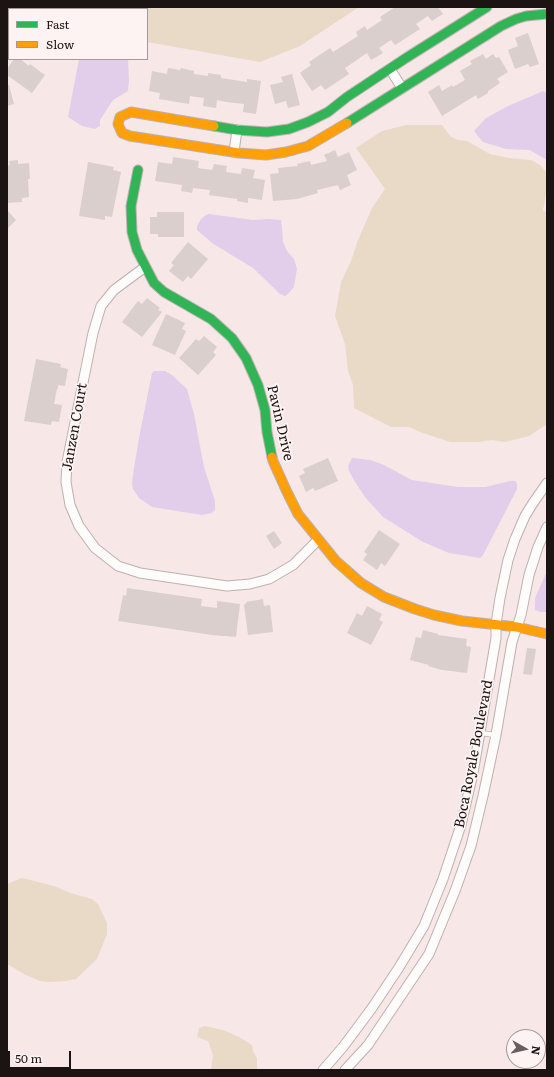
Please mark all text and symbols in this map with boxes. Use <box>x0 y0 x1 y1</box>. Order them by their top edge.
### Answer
legend <box>8 8 148 60</box>
text: Fast <box>46 15 69 33</box>
text: Slow <box>46 35 74 53</box>
street label: Janzen Court <box>59 382 91 472</box>
street label: Pavin Drive <box>263 383 297 463</box>
street label: Boca Royale Boulevard <box>451 678 497 830</box>
north arrow <box>506 1029 546 1069</box>
scale bar <box>10 1043 73 1069</box>
text: N <box>528 1045 545 1056</box>
text: 50 m <box>15 1049 42 1067</box>

